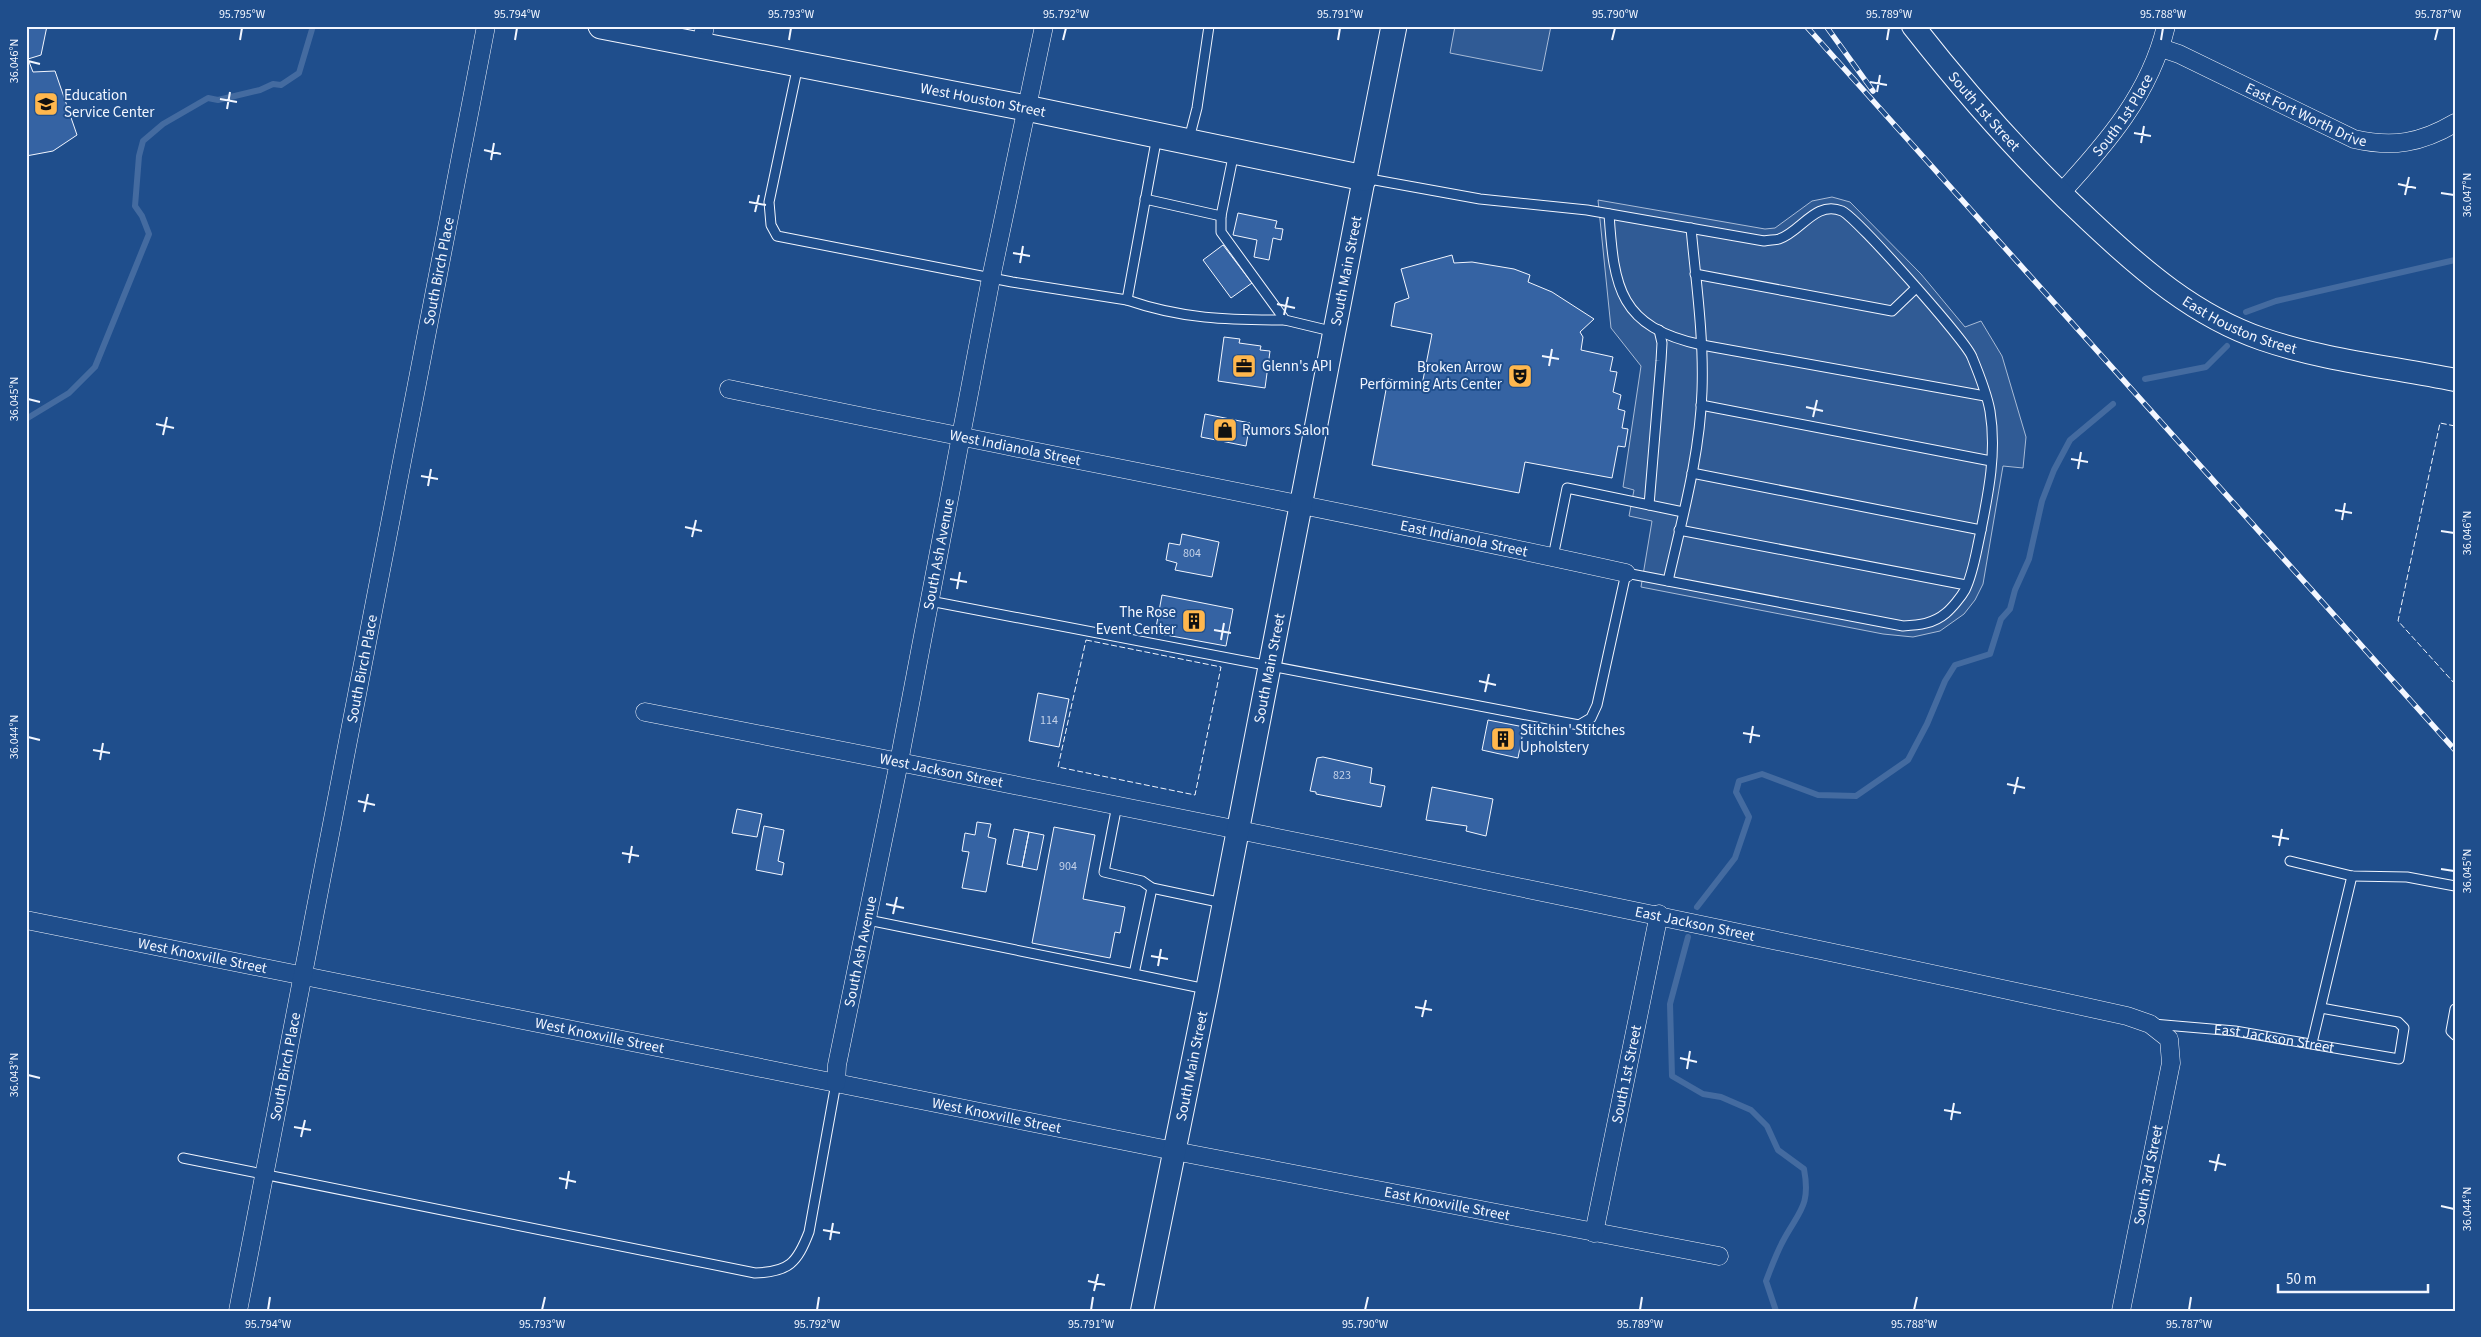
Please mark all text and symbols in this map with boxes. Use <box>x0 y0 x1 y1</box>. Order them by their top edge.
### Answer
text: 95.795°W <box>219 6 266 23</box>
text: 95.794°W <box>494 6 541 23</box>
text: 95.793°W <box>768 6 815 23</box>
text: 95.792°W <box>1043 6 1090 23</box>
text: 95.791°W <box>1317 6 1364 23</box>
text: 95.790°W <box>1592 6 1639 23</box>
text: 95.789°W <box>1866 6 1913 23</box>
text: 95.788°W <box>2140 6 2187 23</box>
text: 95.787°W <box>2415 6 2462 23</box>
text: 36.046°N <box>6 39 23 83</box>
street label: South 1st Street <box>1943 67 2025 156</box>
street label: South 1st Place <box>2088 71 2159 161</box>
street label: West Houston Street <box>918 78 1047 123</box>
street label: East Fort Worth Drive <box>2242 78 2368 152</box>
place label: Education Service Center <box>64 85 155 123</box>
school or university icon: Education Service Center <box>33 91 59 117</box>
text: 36.047°N <box>2459 173 2476 217</box>
street label: South Main Street <box>1326 214 1367 328</box>
street label: South Birch Place <box>418 215 460 327</box>
street label: East Houston Street <box>2178 291 2299 360</box>
office icon: Glenn's API <box>1231 353 1257 379</box>
place label: Glenn's API <box>1262 356 1332 377</box>
place label: Broken Arrow Performing Arts Center <box>1359 357 1503 395</box>
theatre icon: Broken Arrow Performing Arts Center <box>1507 363 1533 389</box>
text: 36.045°N <box>6 377 23 421</box>
shop icon: Rumors Salon <box>1212 417 1238 443</box>
place label: Rumors Salon <box>1242 420 1329 441</box>
street label: West Indianola Street <box>947 424 1083 471</box>
street label: South Ash Avenue <box>918 497 960 612</box>
text: 36.046°N <box>2459 511 2476 555</box>
street label: East Indianola Street <box>1398 515 1530 562</box>
house number: 804 <box>1183 545 1201 562</box>
place label: The Rose Event Center <box>1096 602 1177 640</box>
building icon: The Rose Event Center <box>1181 608 1207 634</box>
street label: South Main Street <box>1249 612 1291 725</box>
street label: South Birch Place <box>342 613 383 725</box>
house number: 114 <box>1040 712 1058 729</box>
text: 36.044°N <box>6 715 23 759</box>
place label: Stitchin' Stitches Upholstery <box>1520 720 1625 758</box>
building icon: Stitchin' Stitches Upholstery <box>1490 726 1516 752</box>
street label: West Jackson Street <box>878 748 1005 793</box>
house number: 823 <box>1333 767 1351 784</box>
text: 36.045°N <box>2459 849 2476 893</box>
house number: 904 <box>1059 858 1077 875</box>
street label: South Ash Avenue <box>839 894 882 1009</box>
street label: East Jackson Street <box>1633 901 1757 947</box>
street label: West Knoxville Street <box>136 933 269 979</box>
street label: South Main Street <box>1171 1009 1213 1123</box>
street label: South Birch Place <box>265 1011 306 1123</box>
street label: West Knoxville Street <box>533 1013 666 1059</box>
street label: East Jackson Street <box>2213 1019 2336 1059</box>
street label: South 1st Street <box>1607 1023 1647 1125</box>
text: 36.043°N <box>6 1053 23 1097</box>
street label: West Knoxville Street <box>930 1093 1063 1139</box>
street label: South 3rd Street <box>2128 1123 2169 1227</box>
street label: East Knoxville Street <box>1382 1182 1511 1226</box>
text: 36.044°N <box>2459 1187 2476 1231</box>
scale bar <box>2278 1262 2428 1294</box>
text: 50 m <box>2286 1269 2316 1290</box>
text: 95.794°W <box>245 1316 292 1333</box>
text: 95.793°W <box>519 1316 566 1333</box>
text: 95.792°W <box>794 1316 841 1333</box>
text: 95.791°W <box>1068 1316 1115 1333</box>
text: 95.790°W <box>1342 1316 1389 1333</box>
text: 95.789°W <box>1617 1316 1664 1333</box>
text: 95.788°W <box>1891 1316 1938 1333</box>
text: 95.787°W <box>2166 1316 2213 1333</box>

